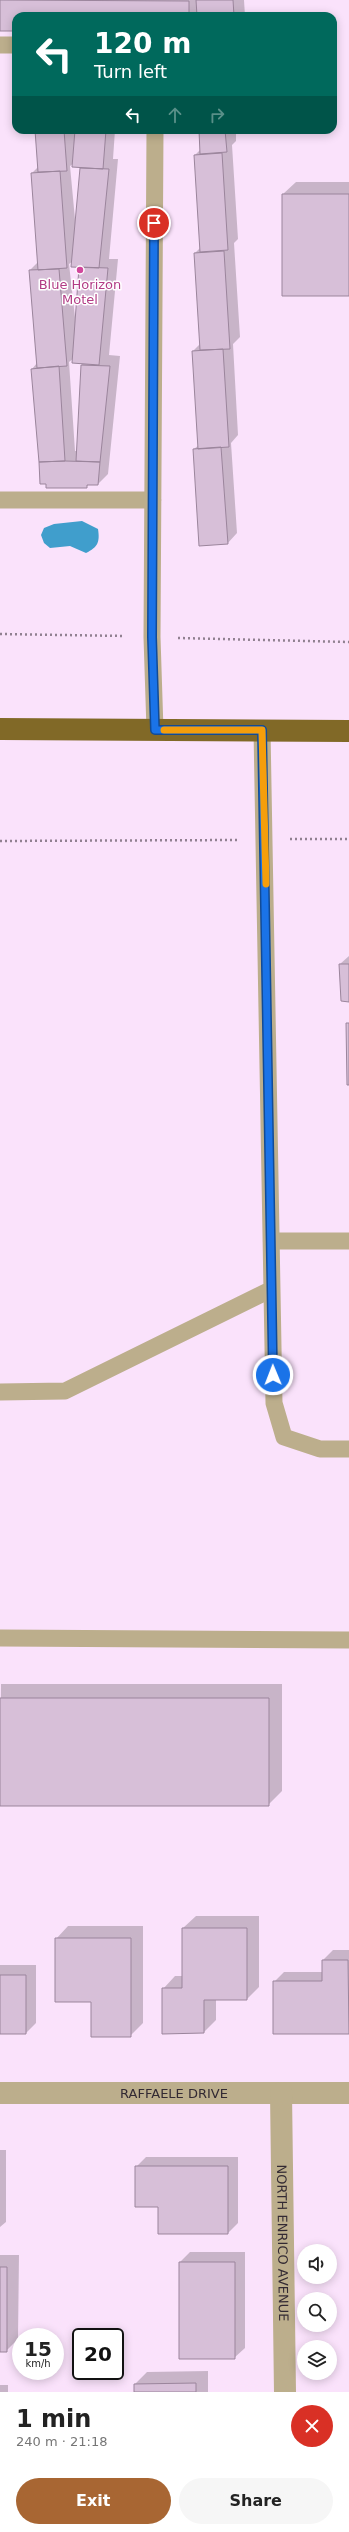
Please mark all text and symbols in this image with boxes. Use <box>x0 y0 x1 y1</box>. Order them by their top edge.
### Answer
text: 120 m <box>94 27 191 60</box>
icon: left <box>28 28 80 80</box>
text: Turn left <box>94 61 167 82</box>
icon: left <box>122 104 144 126</box>
icon: ahead <box>164 104 186 126</box>
icon: right <box>206 104 228 126</box>
pin <box>137 206 171 240</box>
icon: arrive <box>143 212 165 234</box>
marker: Blue Horizon Motel <box>75 265 85 275</box>
place label: Blue Horizon Motel <box>39 277 121 307</box>
position arrow <box>252 1354 294 1396</box>
street label: RAFFAELE DRIVE <box>120 2086 228 2101</box>
street label: NORTH ENRICO AVENUE <box>274 2164 292 2322</box>
map controls <box>297 2244 337 2380</box>
button: sound <box>297 2244 337 2284</box>
button: search <box>297 2292 337 2332</box>
speed limit sign: 20 <box>72 2328 124 2380</box>
text: 15 <box>24 2337 52 2361</box>
button: layers <box>297 2340 337 2380</box>
text: km/h <box>25 2358 51 2369</box>
text: 1 min <box>16 2405 91 2433</box>
button: close <box>291 2405 333 2447</box>
text: 240 m · 21:18 <box>16 2434 107 2449</box>
button: Exit <box>16 2478 171 2524</box>
button: Share <box>179 2478 333 2524</box>

